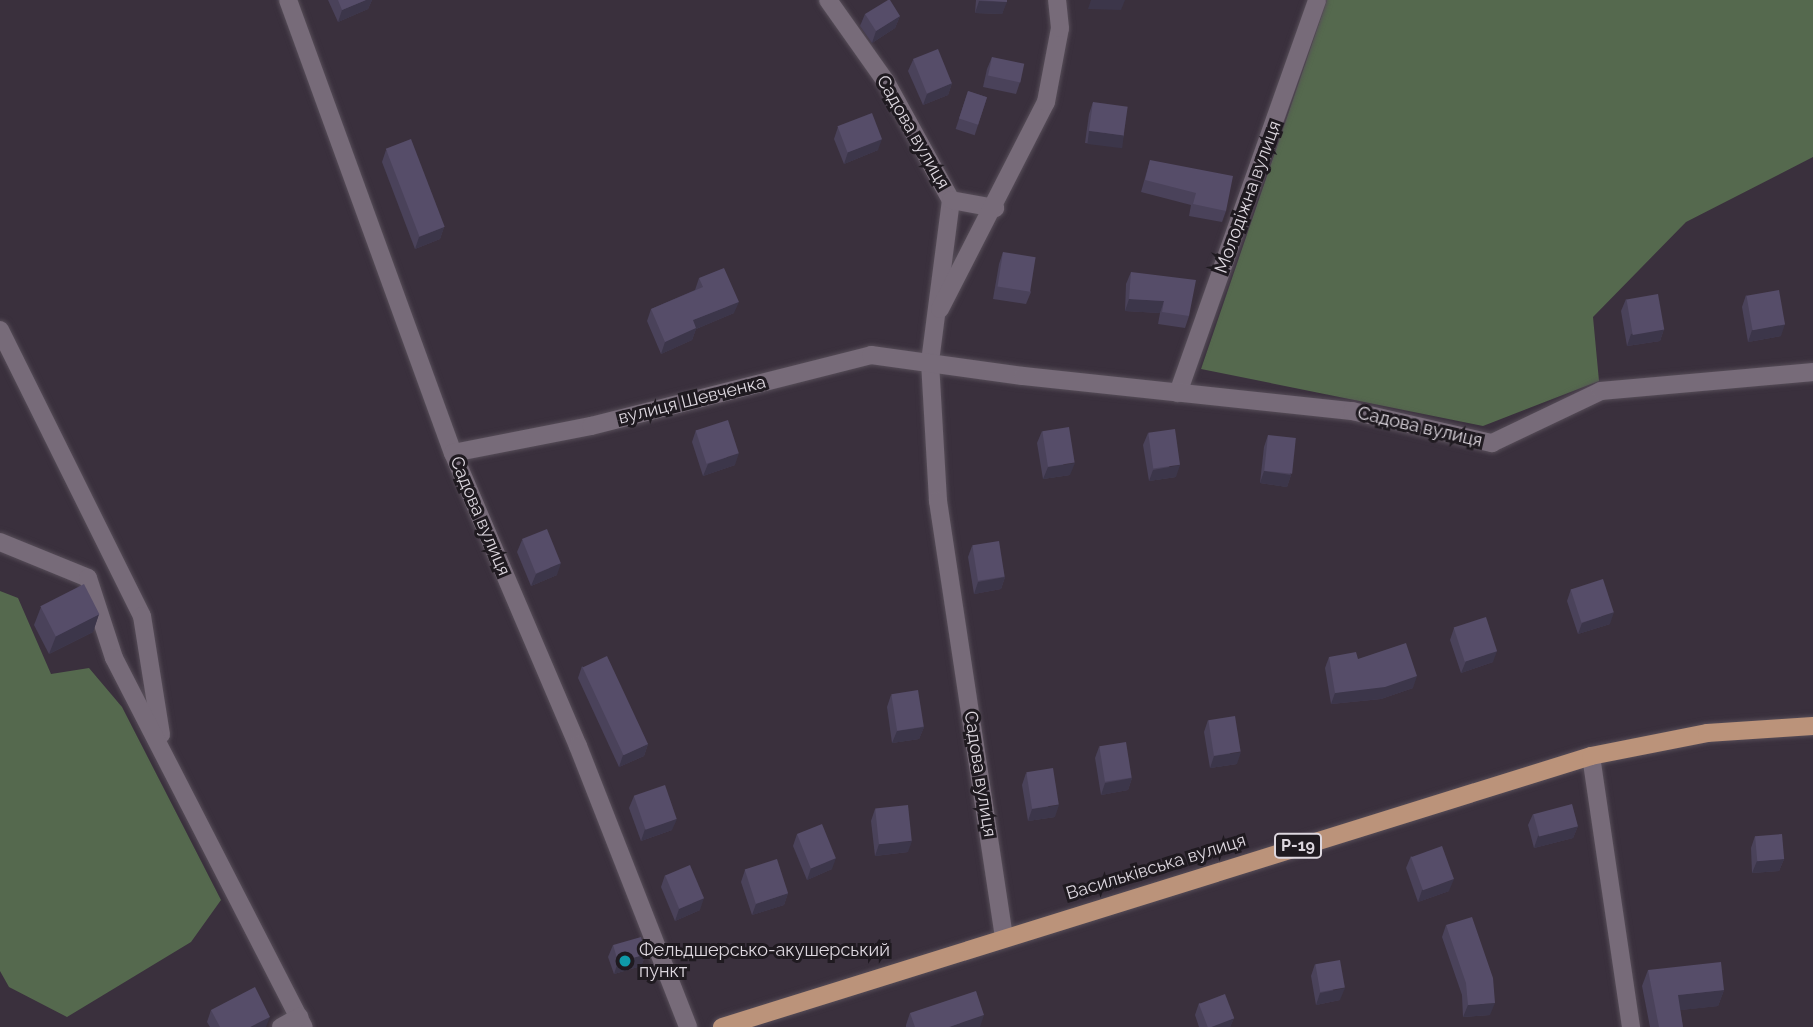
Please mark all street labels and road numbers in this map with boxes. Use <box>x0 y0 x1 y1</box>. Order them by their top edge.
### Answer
street label: Садова вулиця <box>872 71 954 193</box>
street label: Молодіжна вулиця <box>1210 118 1286 276</box>
street label: вулиця Шевченка <box>616 371 768 429</box>
street label: Садова вулиця <box>1356 402 1484 452</box>
street label: Садова вулиця <box>445 453 515 579</box>
street label: Садова вулиця <box>959 709 1001 839</box>
street label: Васильківська вулиця <box>1064 829 1248 905</box>
road number: Р-19 <box>1274 834 1322 859</box>

